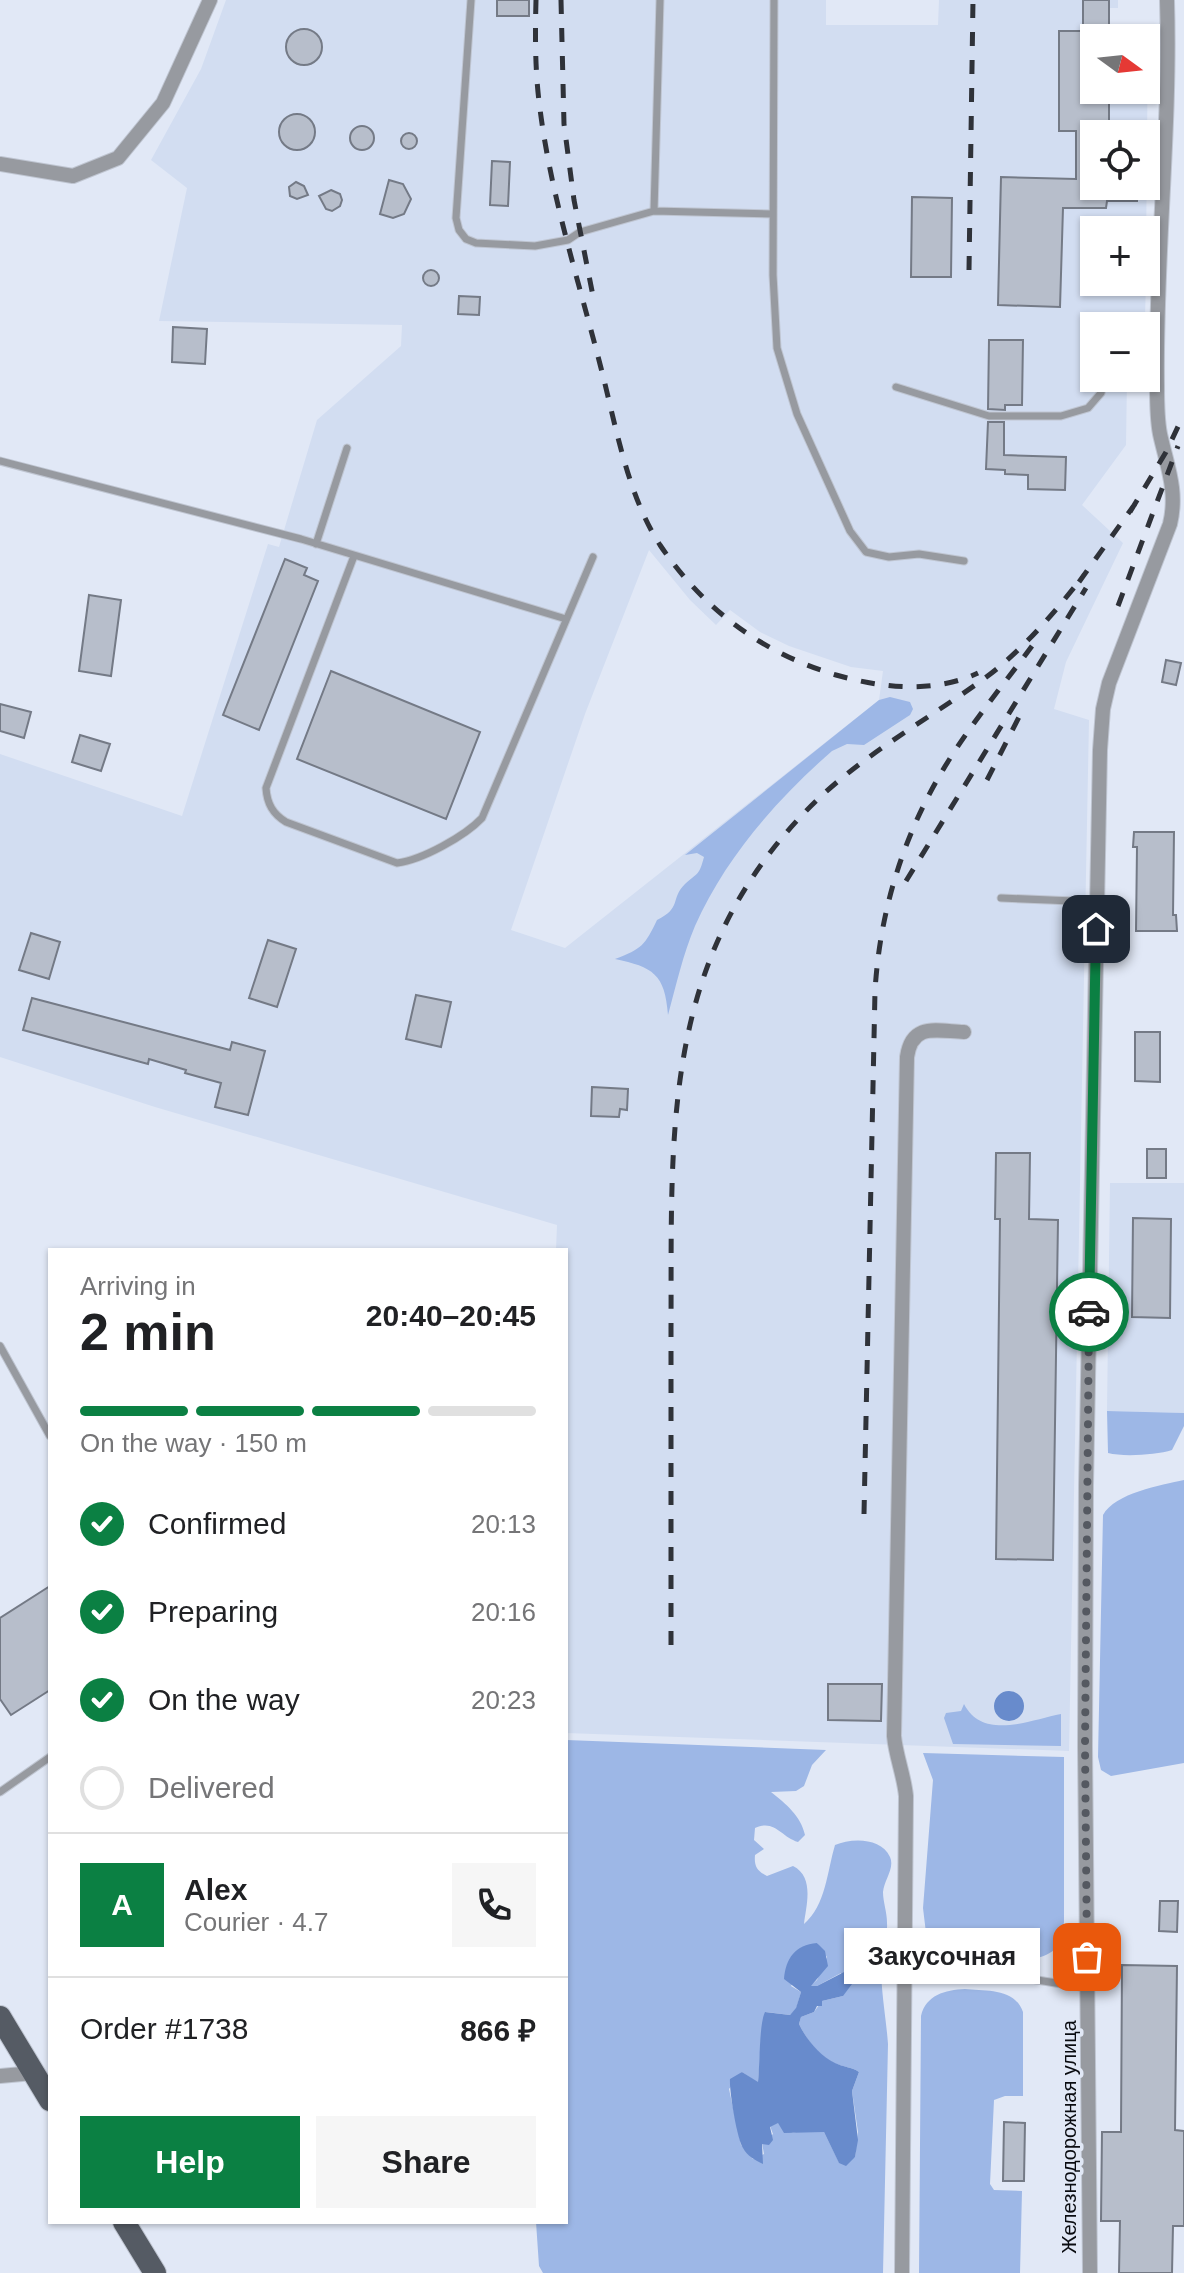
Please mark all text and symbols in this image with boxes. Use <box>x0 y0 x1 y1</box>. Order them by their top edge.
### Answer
north arrow <box>1080 24 1160 104</box>
map controls <box>1080 24 1160 392</box>
button: locate <box>1080 120 1160 200</box>
button: + <box>1080 216 1160 296</box>
button: − <box>1080 312 1160 392</box>
pin <box>1062 895 1130 963</box>
icon: home <box>1074 907 1118 951</box>
text: Arriving in <box>80 1271 196 1301</box>
courier <box>1049 1272 1129 1352</box>
icon: car <box>1067 1290 1111 1334</box>
text: 20:40–20:45 <box>366 1299 536 1332</box>
text: 2 min <box>80 1303 216 1361</box>
text: On the way · 150 m <box>80 1428 307 1458</box>
icon: check <box>80 1502 124 1546</box>
text: Confirmed <box>148 1507 286 1540</box>
text: 20:13 <box>471 1509 536 1539</box>
icon: check <box>80 1590 124 1634</box>
text: Preparing <box>148 1595 278 1628</box>
text: 20:16 <box>471 1597 536 1627</box>
icon: check <box>80 1678 124 1722</box>
text: On the way <box>148 1683 300 1716</box>
text: 20:23 <box>471 1685 536 1715</box>
text: Delivered <box>148 1771 275 1804</box>
button: phone <box>452 1863 536 1947</box>
text: Alex <box>184 1873 247 1906</box>
text: A <box>111 1888 133 1921</box>
text: Courier · 4.7 <box>184 1907 329 1937</box>
pin <box>1053 1923 1121 1991</box>
callout: Закусoчная <box>843 1929 1039 1985</box>
icon: bag <box>1065 1935 1109 1979</box>
text: Закусoчная <box>868 1941 1016 1971</box>
text: Order #1738 <box>80 2012 248 2045</box>
text: 866 ₽ <box>460 2014 536 2047</box>
street label: Железнодорожная улица <box>1058 2019 1080 2254</box>
button: Help <box>80 2116 300 2208</box>
button: Share <box>316 2116 536 2208</box>

